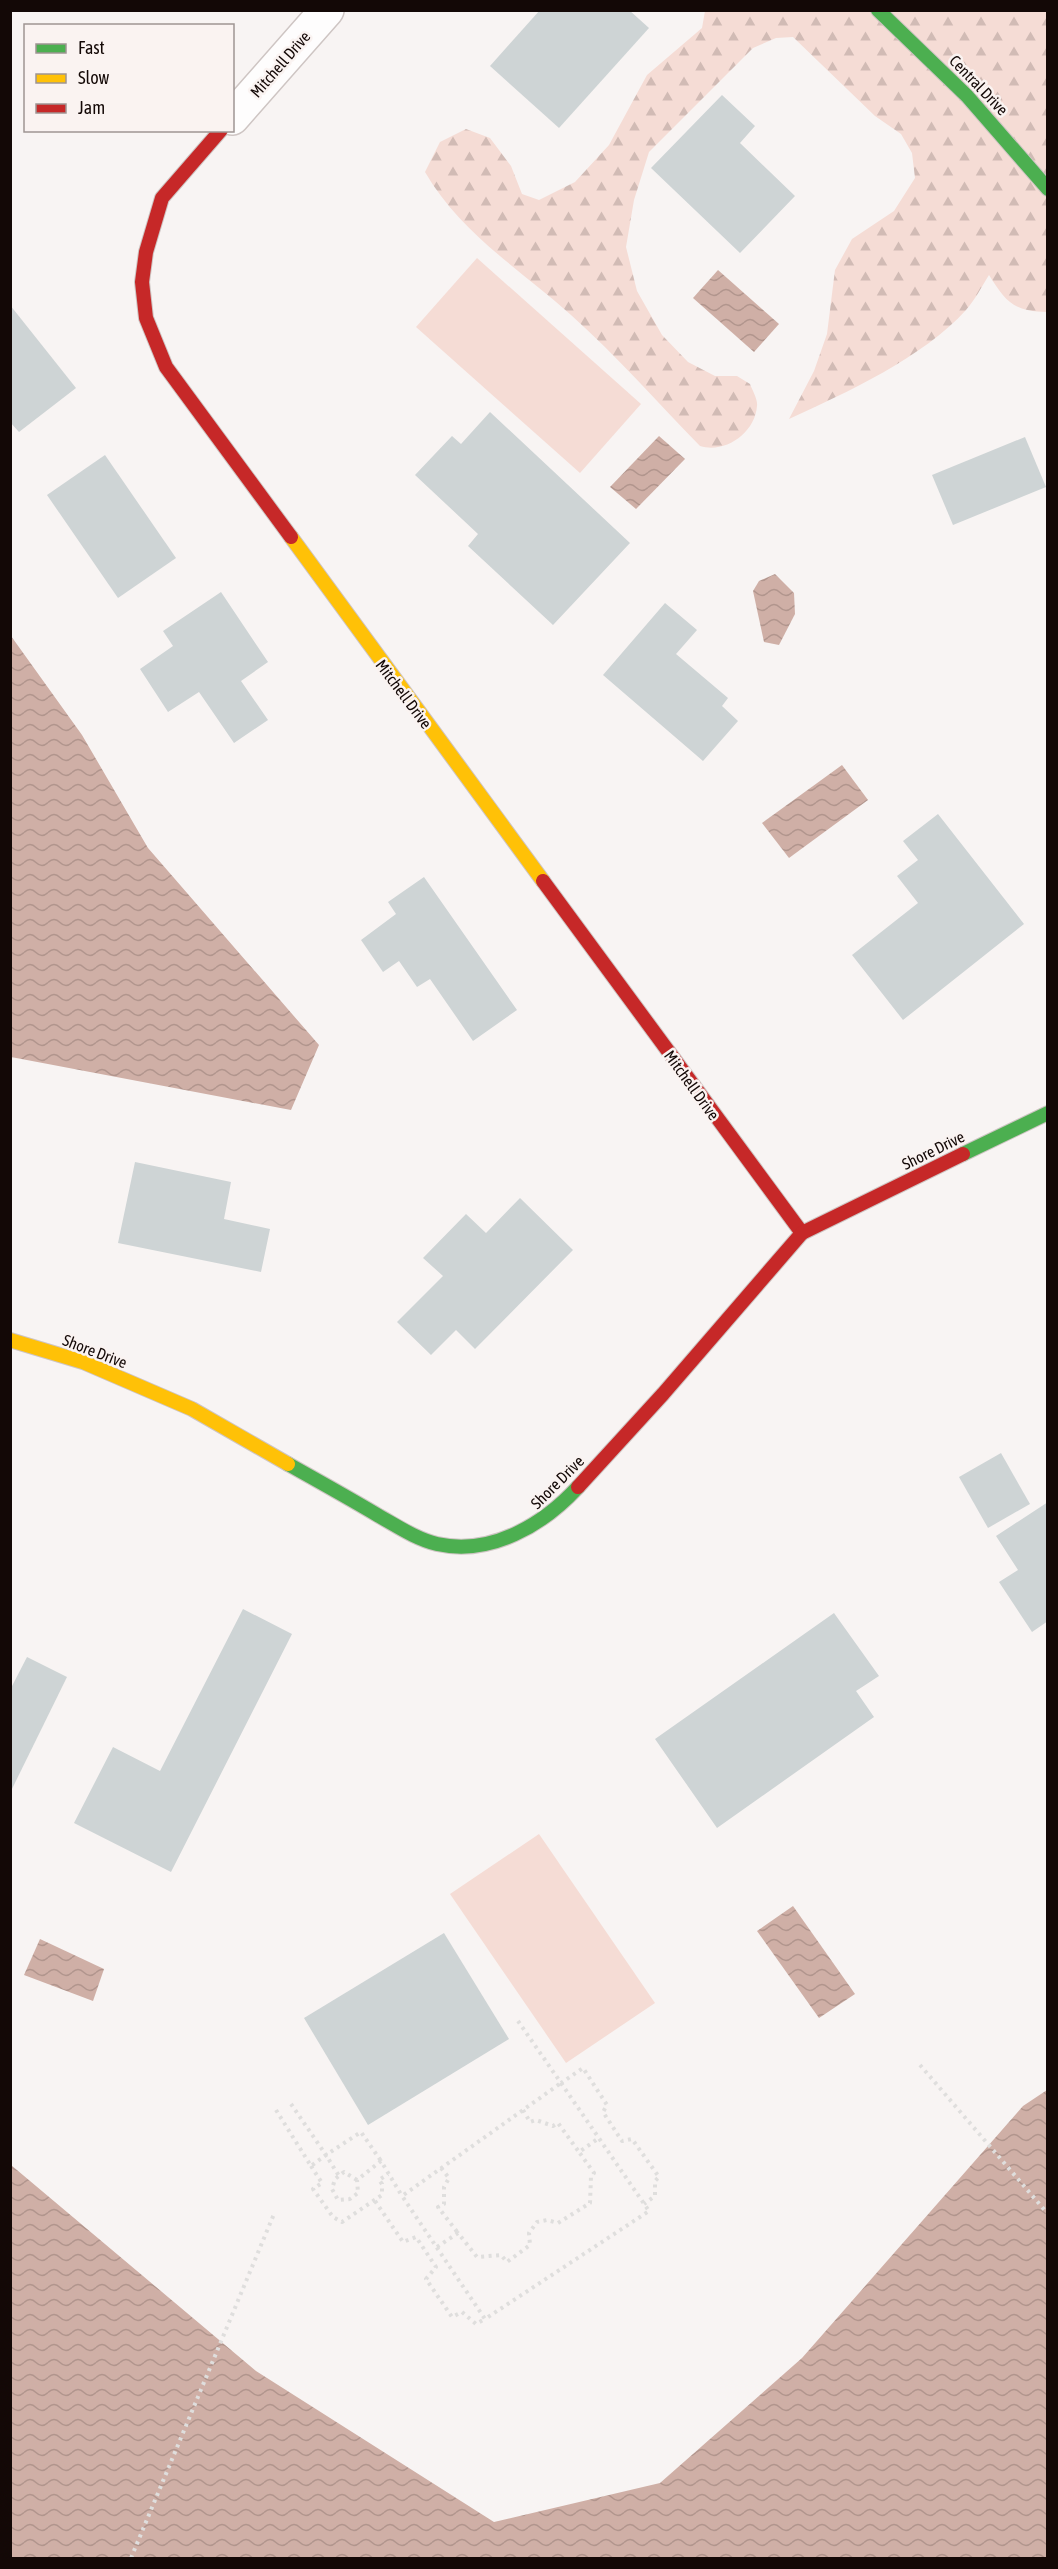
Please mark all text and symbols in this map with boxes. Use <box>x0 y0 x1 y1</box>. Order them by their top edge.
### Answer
legend <box>24 24 234 132</box>
street label: Mitchell Drive <box>246 27 314 101</box>
text: Fast <box>78 37 105 58</box>
street label: Central Drive <box>946 51 1012 119</box>
text: Slow <box>78 67 109 88</box>
text: Jam <box>78 97 105 118</box>
street label: Mitchell Drive <box>372 656 436 732</box>
street label: Mitchell Drive <box>661 1047 723 1123</box>
street label: Shore Drive <box>899 1127 967 1173</box>
street label: Shore Drive <box>60 1331 130 1371</box>
street label: Shore Drive <box>527 1452 587 1512</box>

